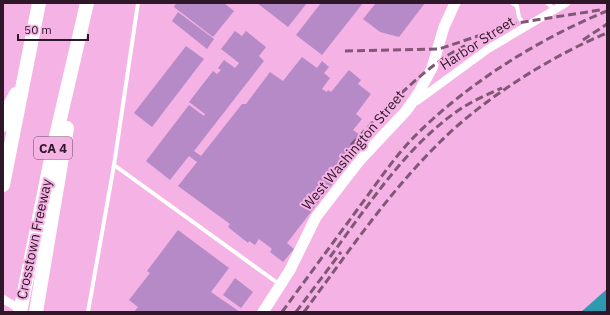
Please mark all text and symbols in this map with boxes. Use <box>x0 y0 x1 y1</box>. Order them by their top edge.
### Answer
street label: Harbor Street <box>436 12 518 74</box>
scale bar <box>18 16 88 42</box>
text: 50 m <box>24 22 52 37</box>
street label: West Washington Street <box>298 86 408 213</box>
road number: CA 4 <box>34 137 72 159</box>
street label: Crosstown Freeway <box>12 177 56 301</box>

